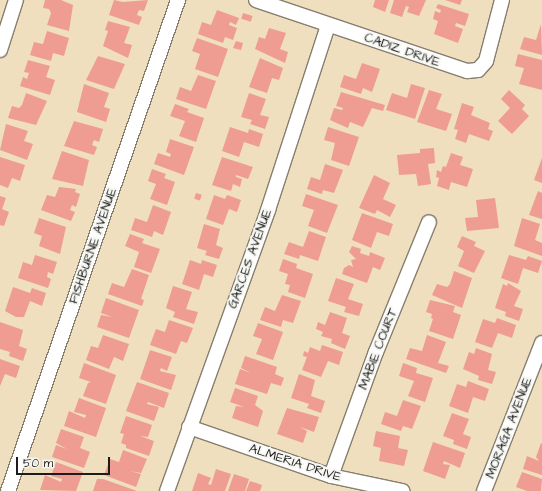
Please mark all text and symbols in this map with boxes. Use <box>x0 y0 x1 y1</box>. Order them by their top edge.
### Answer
street label: CADIZ DRIVE <box>362 30 442 70</box>
street label: FISHBURNE AVENUE <box>66 186 120 306</box>
street label: GARCES AVENUE <box>225 207 275 311</box>
street label: MABIE COURT <box>355 306 401 392</box>
street label: MORAGA AVENUE <box>483 375 535 481</box>
street label: ALMERIA DRIVE <box>247 441 343 485</box>
scale bar <box>18 449 112 475</box>
text: 50 m <box>23 455 53 472</box>

